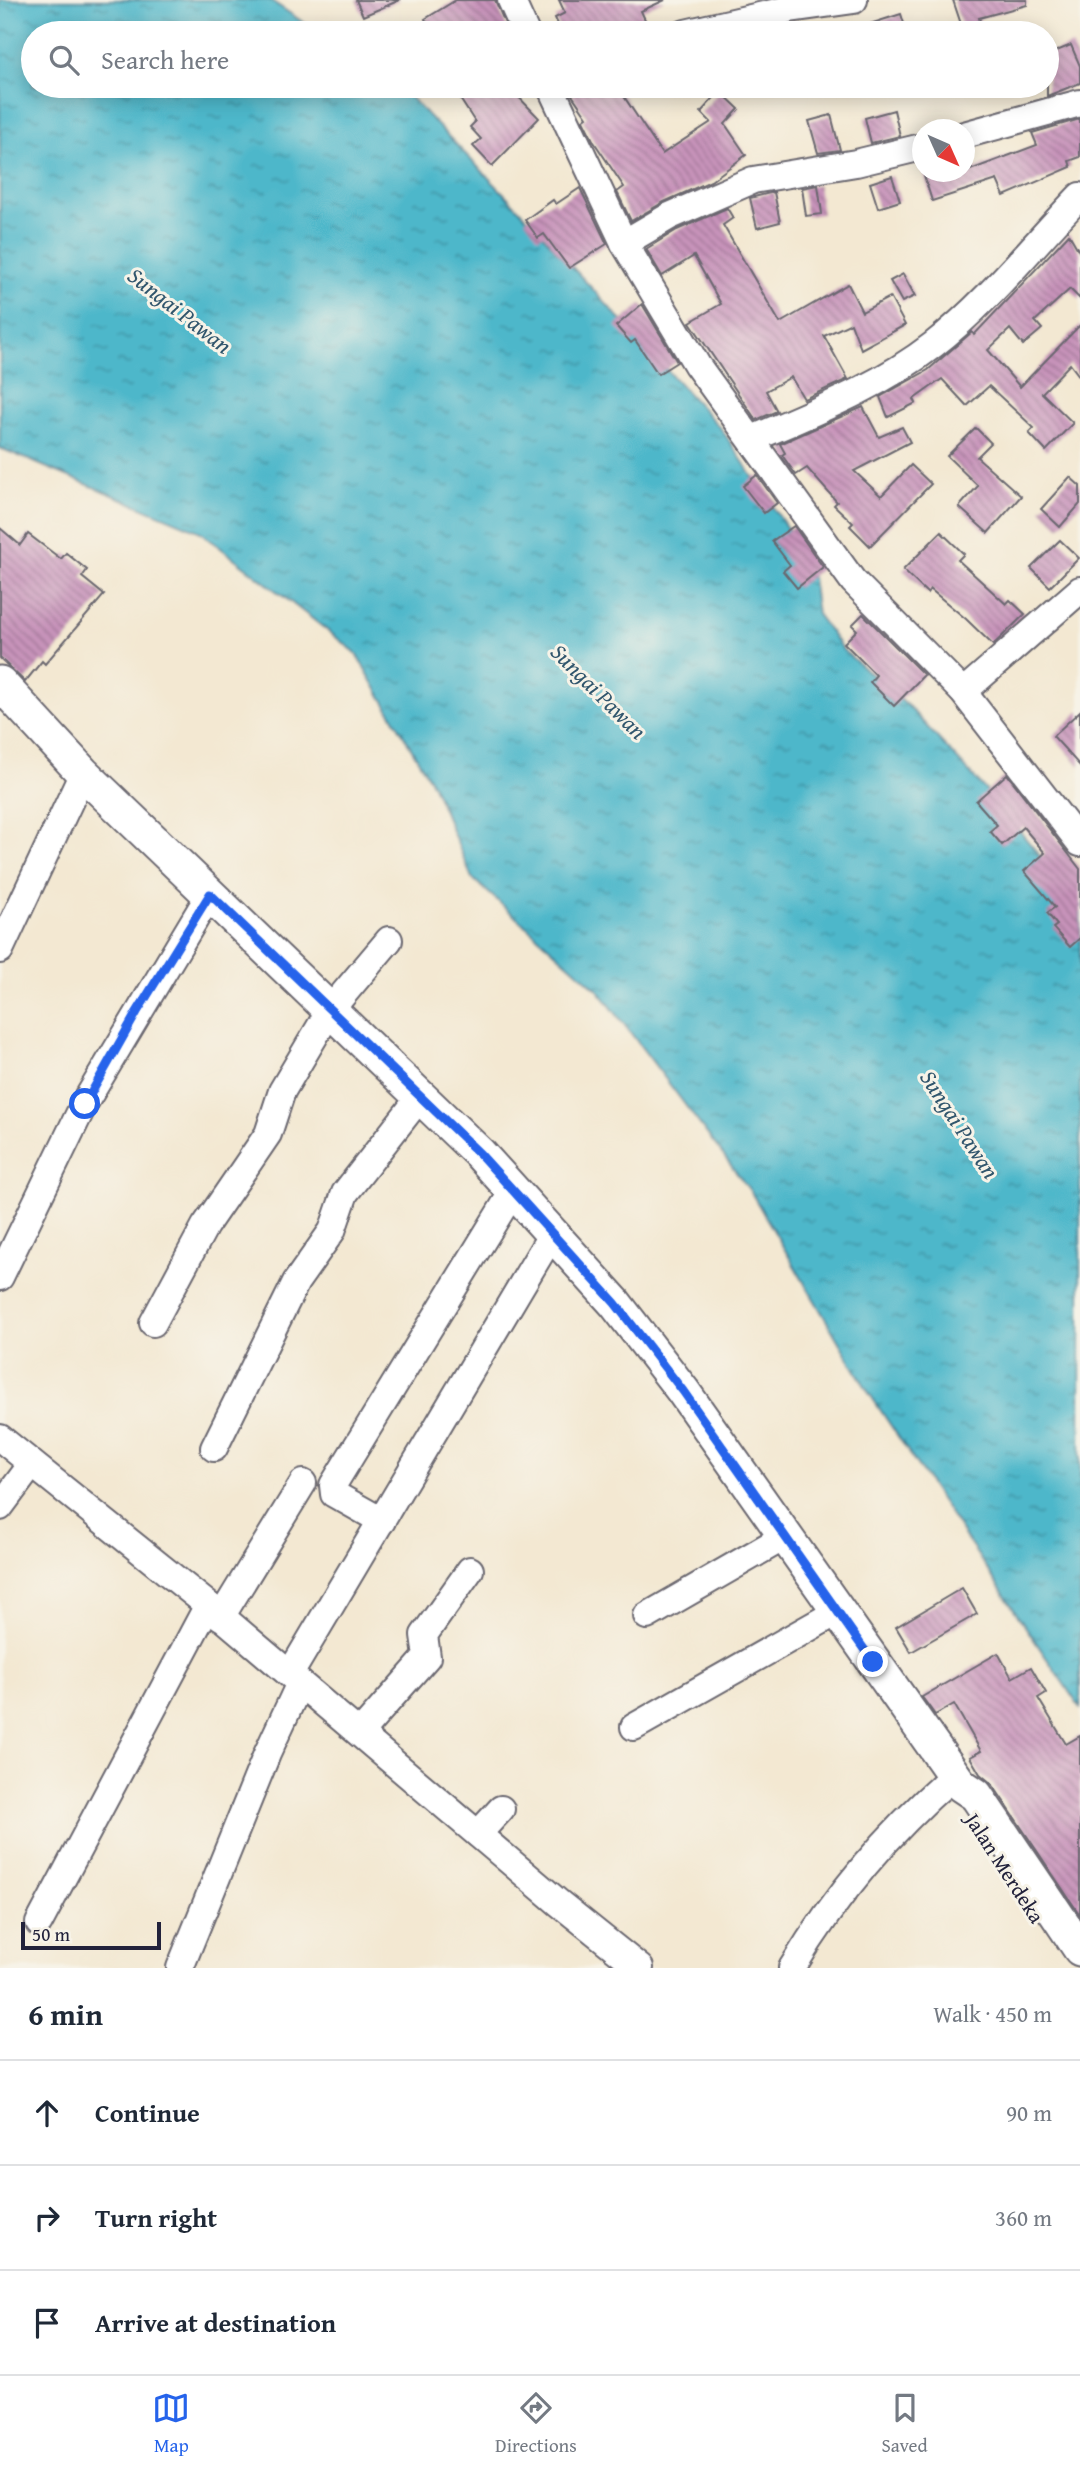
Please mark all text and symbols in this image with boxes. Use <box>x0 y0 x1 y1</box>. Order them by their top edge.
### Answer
search box <box>21 21 1059 98</box>
text: Search here <box>101 40 229 79</box>
icon: search <box>45 41 83 79</box>
north arrow <box>912 119 975 182</box>
water label: Sungai Pawan <box>121 259 239 361</box>
water label: Sungai Pawan <box>544 636 655 747</box>
water label: Sungai Pawan <box>912 1063 1008 1185</box>
route start <box>69 1088 100 1119</box>
route end <box>857 1646 888 1677</box>
street label: Jalan Merdeka <box>956 1804 1052 1929</box>
scale bar <box>21 1919 161 1951</box>
text: 50 m <box>32 1920 70 1948</box>
text: 6 min <box>28 1992 103 2036</box>
text: Walk · 450 m <box>933 1997 1052 2030</box>
text: Continue <box>95 2093 200 2132</box>
icon: ahead <box>28 2094 66 2132</box>
text: 90 m <box>1006 2096 1052 2129</box>
text: Turn right <box>95 2198 217 2237</box>
icon: right <box>28 2199 66 2237</box>
text: 360 m <box>995 2201 1052 2234</box>
text: Arrive at destination <box>95 2303 336 2342</box>
icon: arrive <box>28 2304 66 2342</box>
tab: Map <box>152 2389 190 2459</box>
tab: Directions <box>495 2389 577 2459</box>
tab: Saved <box>882 2389 928 2459</box>

